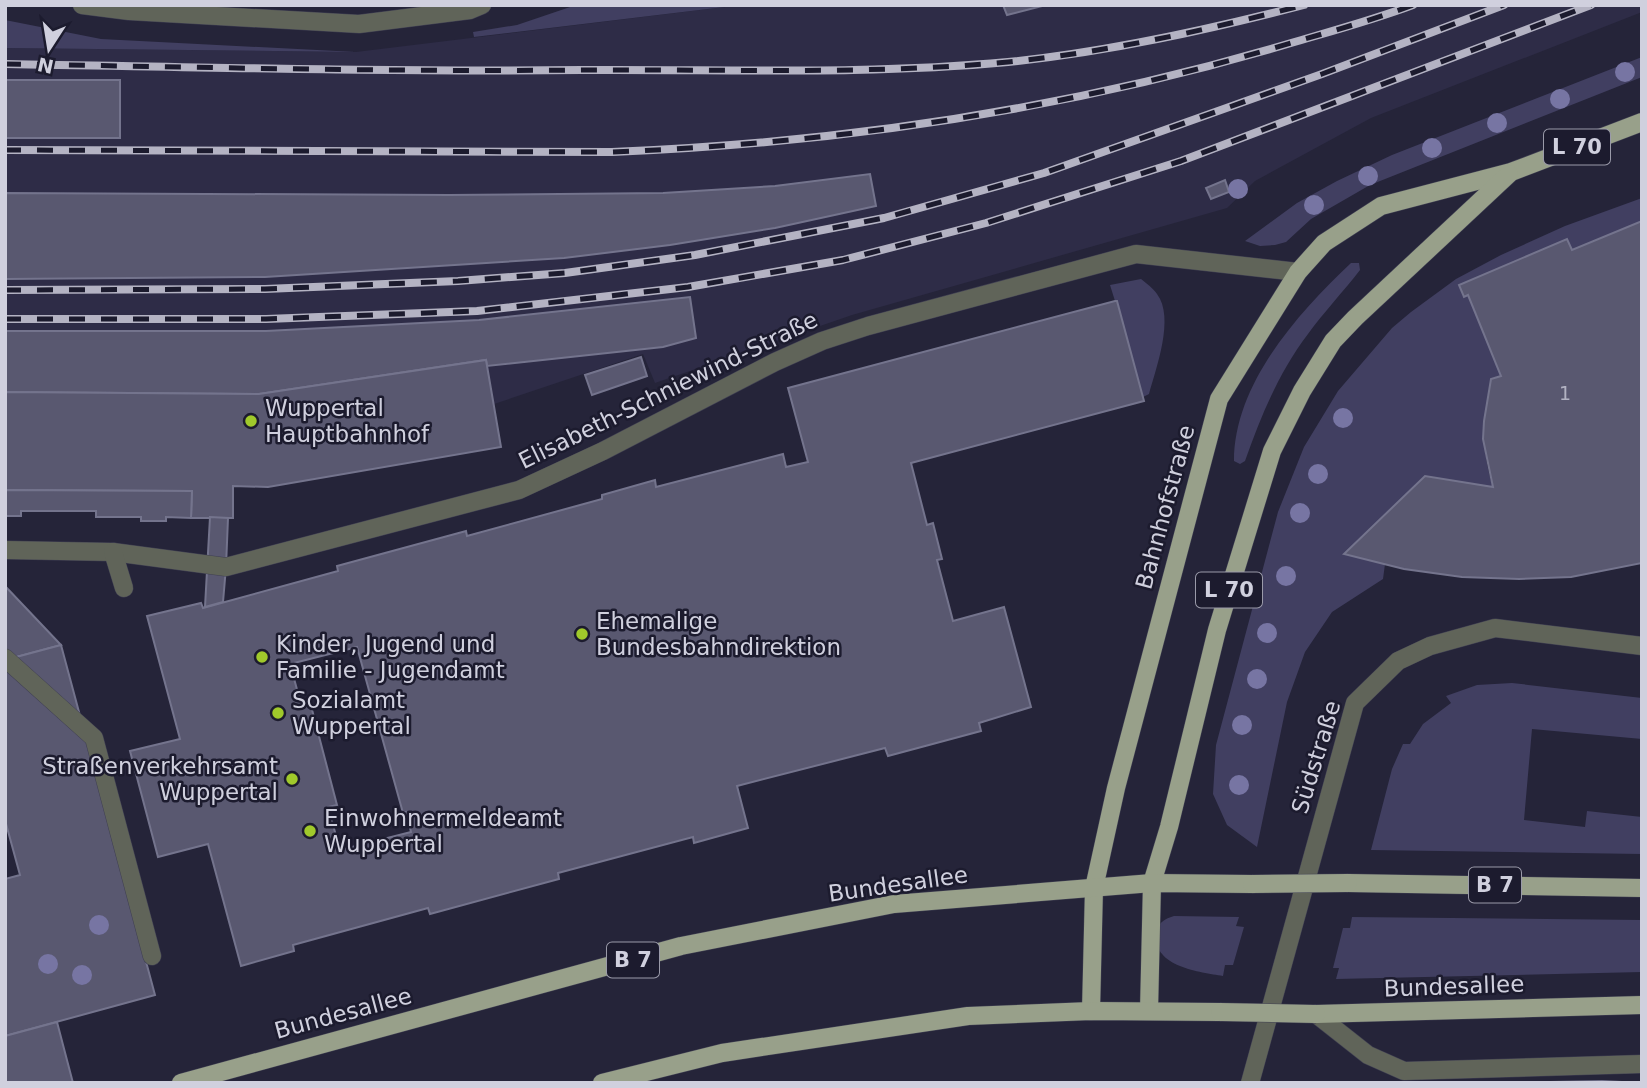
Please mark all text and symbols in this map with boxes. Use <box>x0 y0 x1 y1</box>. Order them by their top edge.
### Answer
north arrow <box>14 14 84 84</box>
text: N <box>35 53 56 78</box>
road number: L 70 <box>1544 130 1610 164</box>
street label: Elisabeth-Schniewind-Straße <box>514 306 822 474</box>
house number: 1 <box>1559 382 1571 404</box>
place label: Wuppertal Hauptbahnhof <box>265 395 430 447</box>
marker: Wuppertal Hauptbahnhof <box>243 413 259 429</box>
street label: Bahnhofstraße <box>1131 422 1199 592</box>
road number: L 70 <box>1196 572 1262 608</box>
place label: Ehemalige Bundesbahndirektion <box>596 608 841 660</box>
marker: Ehemalige Bundesbahndirektion <box>574 626 590 642</box>
place label: Kinder, Jugend und Familie - Jugendamt <box>276 631 505 683</box>
marker: Kinder, Jugend und Familie - Jugendamt <box>254 649 270 665</box>
place label: Sozialamt Wuppertal <box>292 687 411 739</box>
street label: Südstraße <box>1286 697 1346 817</box>
marker: Sozialamt Wuppertal <box>270 705 286 721</box>
place label: Straßenverkehrsamt Wuppertal <box>42 753 278 805</box>
marker: Straßenverkehrsamt Wuppertal <box>284 771 300 787</box>
place label: Einwohnermeldeamt Wuppertal <box>324 805 562 857</box>
marker: Einwohnermeldeamt Wuppertal <box>302 823 318 839</box>
street label: Bundesallee <box>826 861 970 907</box>
road number: B 7 <box>1469 868 1521 903</box>
road number: B 7 <box>607 942 659 978</box>
street label: Bundesallee <box>1383 971 1525 1001</box>
street label: Bundesallee <box>272 982 414 1044</box>

